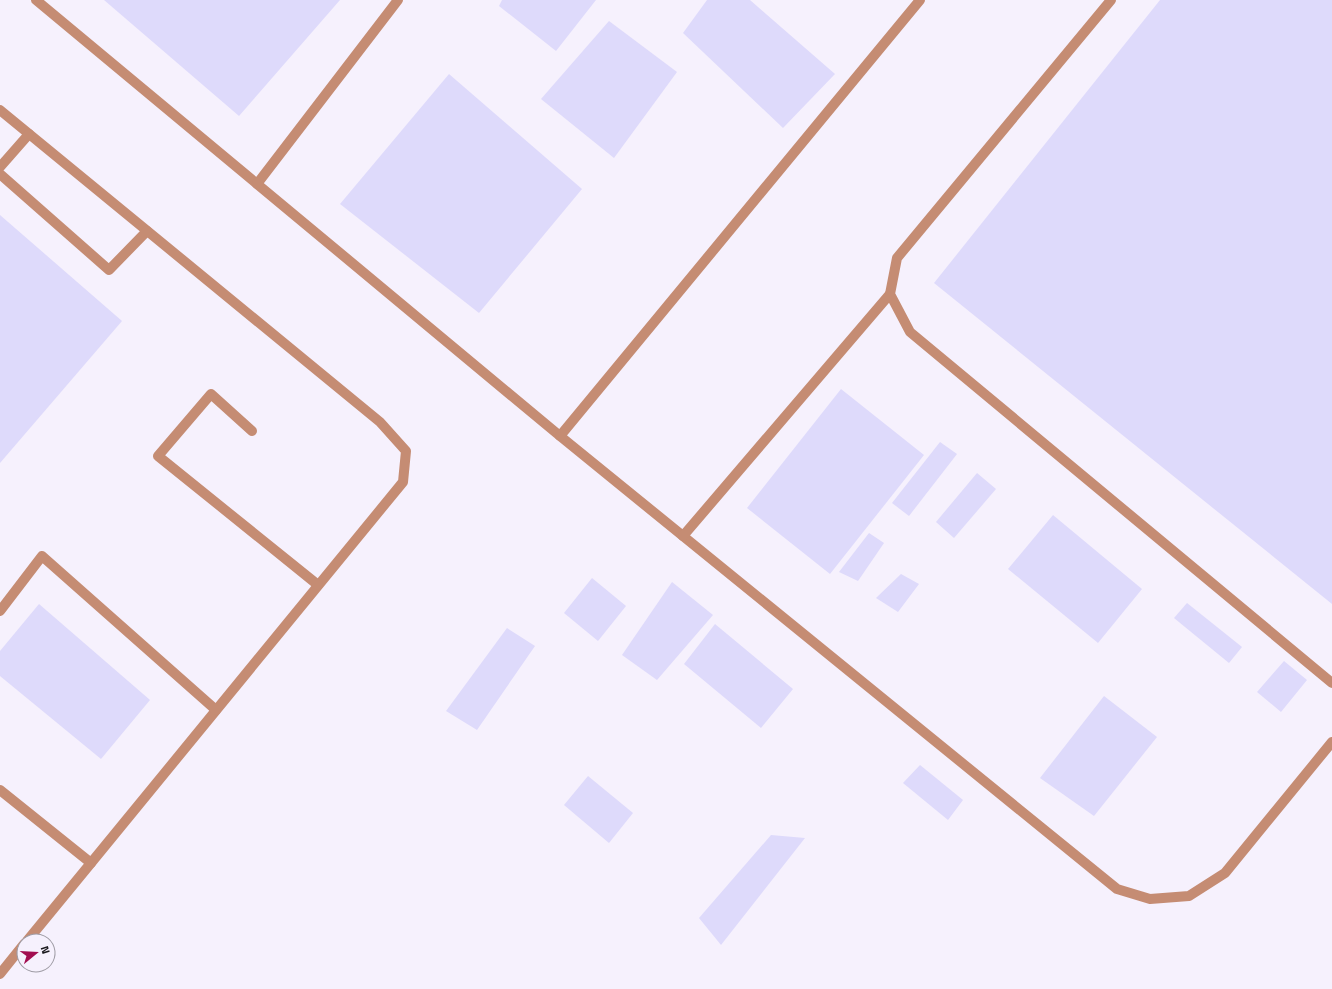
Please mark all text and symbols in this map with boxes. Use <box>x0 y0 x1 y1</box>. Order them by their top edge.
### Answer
north arrow <box>16 933 56 973</box>
text: N <box>37 944 54 956</box>

